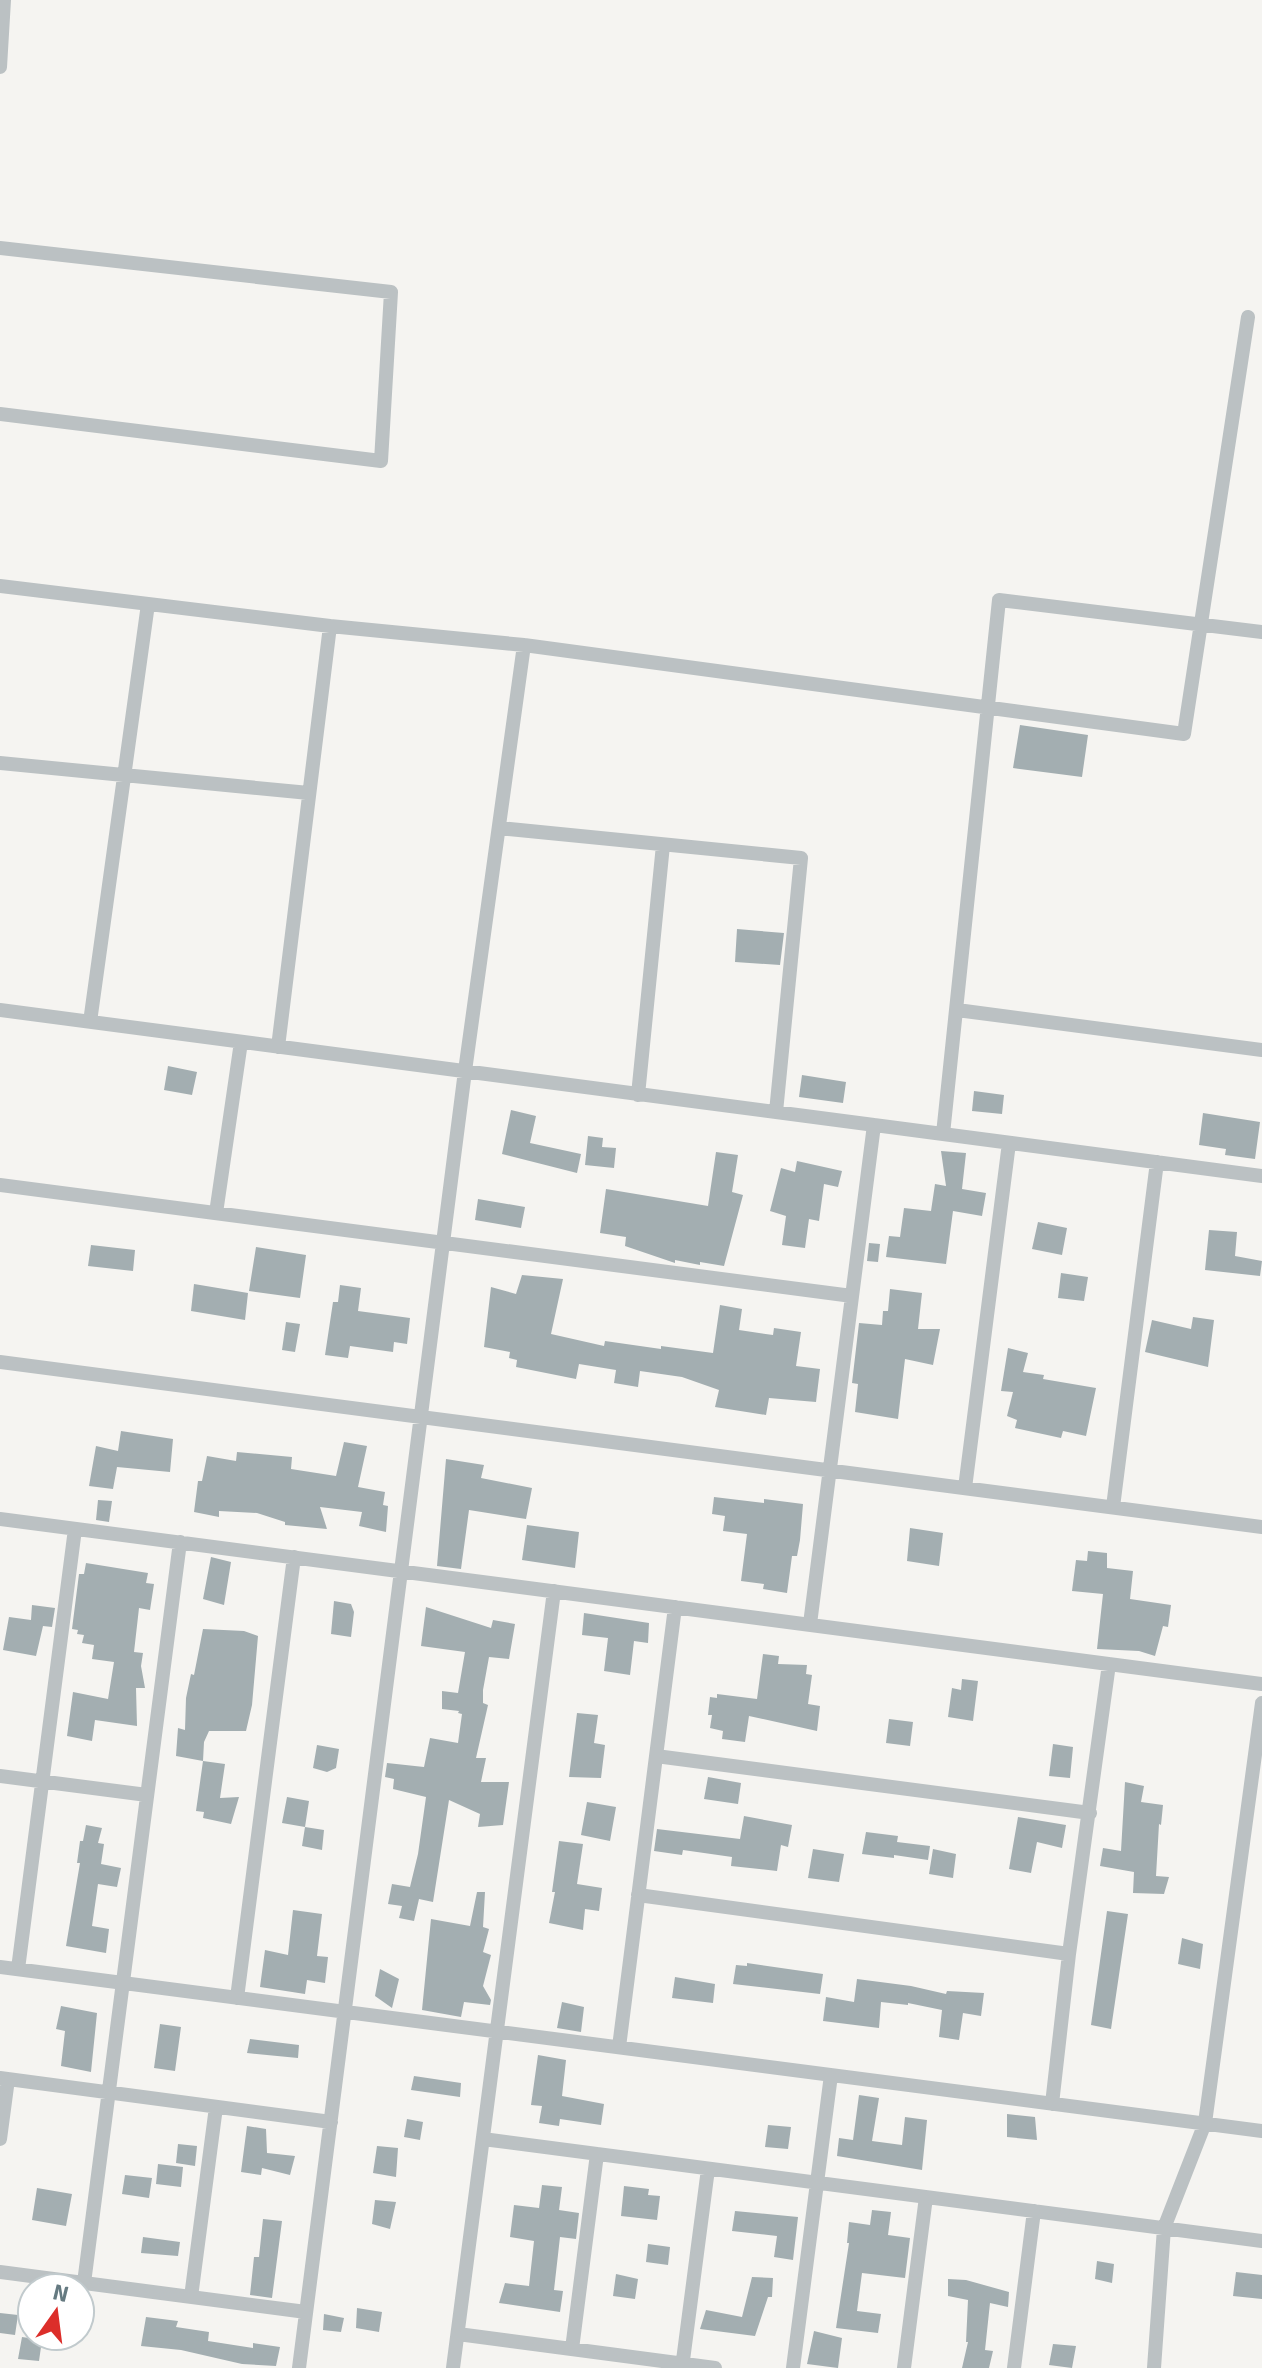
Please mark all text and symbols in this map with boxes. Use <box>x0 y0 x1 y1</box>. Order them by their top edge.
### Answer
north arrow <box>16 2272 96 2352</box>
text: N <box>50 2278 71 2308</box>

